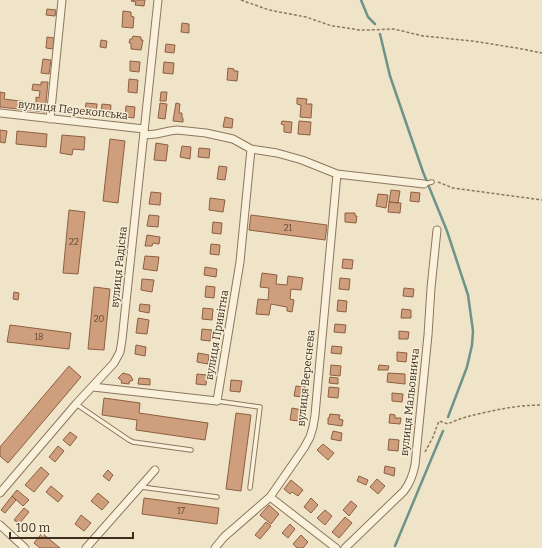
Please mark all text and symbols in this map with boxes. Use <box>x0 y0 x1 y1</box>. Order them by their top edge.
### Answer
street label: вулиця Перекопська <box>17 98 129 122</box>
house number: 21 <box>284 223 293 233</box>
street label: вулиця Радісна <box>108 226 130 308</box>
house number: 22 <box>69 237 79 247</box>
street label: вулиця Привітна <box>203 289 231 381</box>
house number: 20 <box>94 314 105 324</box>
street label: вулиця Вереснева <box>294 329 318 427</box>
house number: 18 <box>34 332 44 342</box>
street label: вулиця Мальовнича <box>398 347 422 457</box>
house number: 17 <box>177 506 186 516</box>
scale bar <box>10 514 133 540</box>
text: 100 m <box>16 521 51 535</box>

